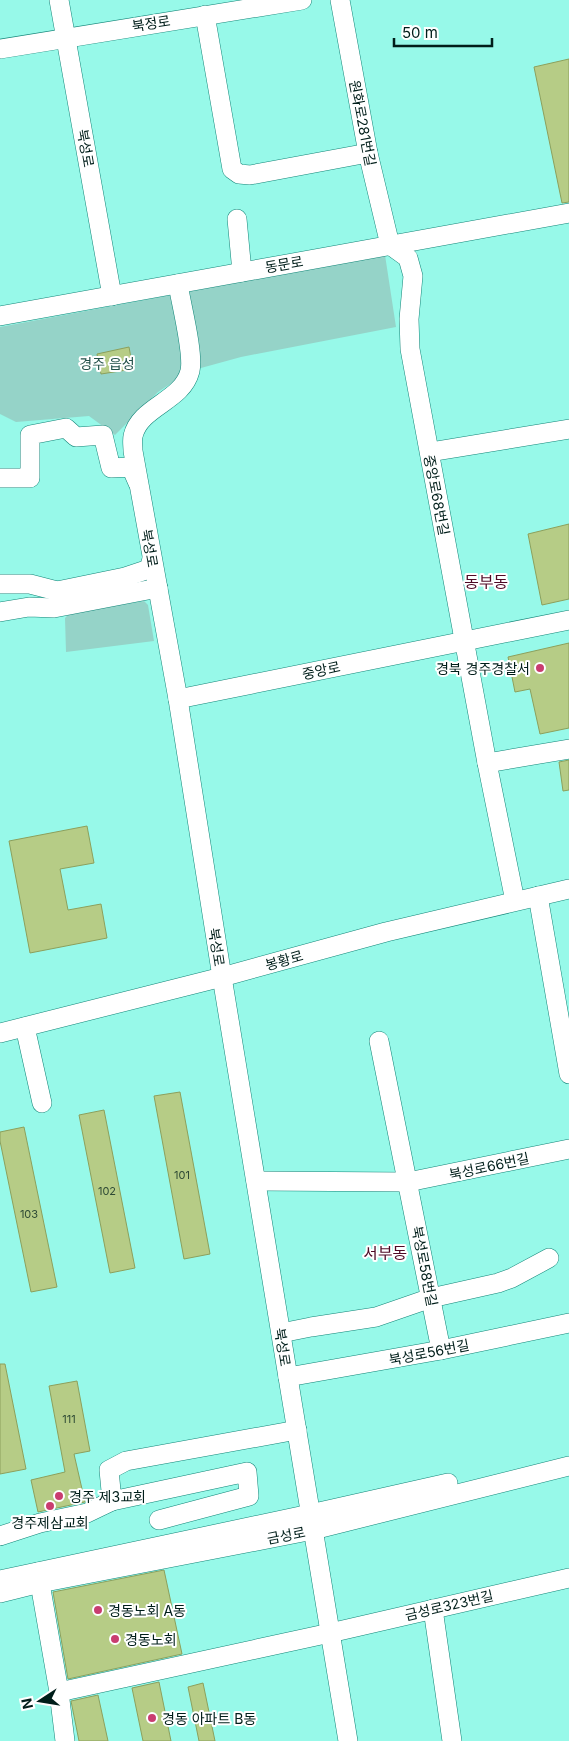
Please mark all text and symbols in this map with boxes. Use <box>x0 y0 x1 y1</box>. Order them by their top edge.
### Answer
street label: 북정로 <box>131 12 172 34</box>
scale bar <box>394 15 492 47</box>
text: 50 m <box>402 23 438 42</box>
street label: 원화로281번길 <box>346 79 380 167</box>
street label: 북성로 <box>74 127 98 169</box>
street label: 동문로 <box>263 252 305 276</box>
park label: 경주 읍성 <box>79 355 135 372</box>
street label: 중앙로68번길 <box>421 453 453 537</box>
street label: 북성로 <box>138 527 162 569</box>
district label: 동부동 <box>464 572 508 592</box>
street label: 중앙로 <box>300 658 342 682</box>
place label: 경북 경주경찰서 <box>436 660 530 677</box>
marker: 경북 경주경찰서 <box>534 662 546 674</box>
street label: 북성로 <box>206 927 228 968</box>
street label: 봉황로 <box>263 946 305 973</box>
street label: 북성로66번길 <box>447 1149 531 1183</box>
house number: 101 <box>174 1168 190 1182</box>
house number: 102 <box>98 1184 116 1198</box>
house number: 103 <box>20 1207 38 1221</box>
street label: 북성로58번길 <box>409 1224 441 1308</box>
district label: 서부동 <box>363 1243 407 1263</box>
street label: 북성로 <box>272 1327 294 1368</box>
street label: 북성로56번길 <box>387 1336 471 1368</box>
house number: 111 <box>62 1412 76 1426</box>
place label: 경주 제3교회 <box>69 1488 146 1505</box>
marker: 경주 제3교회 <box>53 1490 65 1502</box>
marker: 경주제삼교회 <box>44 1500 56 1512</box>
place label: 경주제삼교회 <box>11 1514 89 1531</box>
street label: 금성로 <box>265 1523 307 1547</box>
street label: 금성로323번길 <box>403 1587 495 1623</box>
place label: 경동노회 A동 <box>108 1602 186 1619</box>
marker: 경동노회 A동 <box>92 1604 104 1616</box>
place label: 경동노회 <box>125 1631 177 1648</box>
marker: 경동노회 <box>109 1633 121 1645</box>
north arrow <box>15 1676 65 1726</box>
text: N <box>17 1697 36 1711</box>
place label: 경동 아파트 B동 <box>162 1710 256 1727</box>
marker: 경동 아파트 B동 <box>146 1712 158 1724</box>

